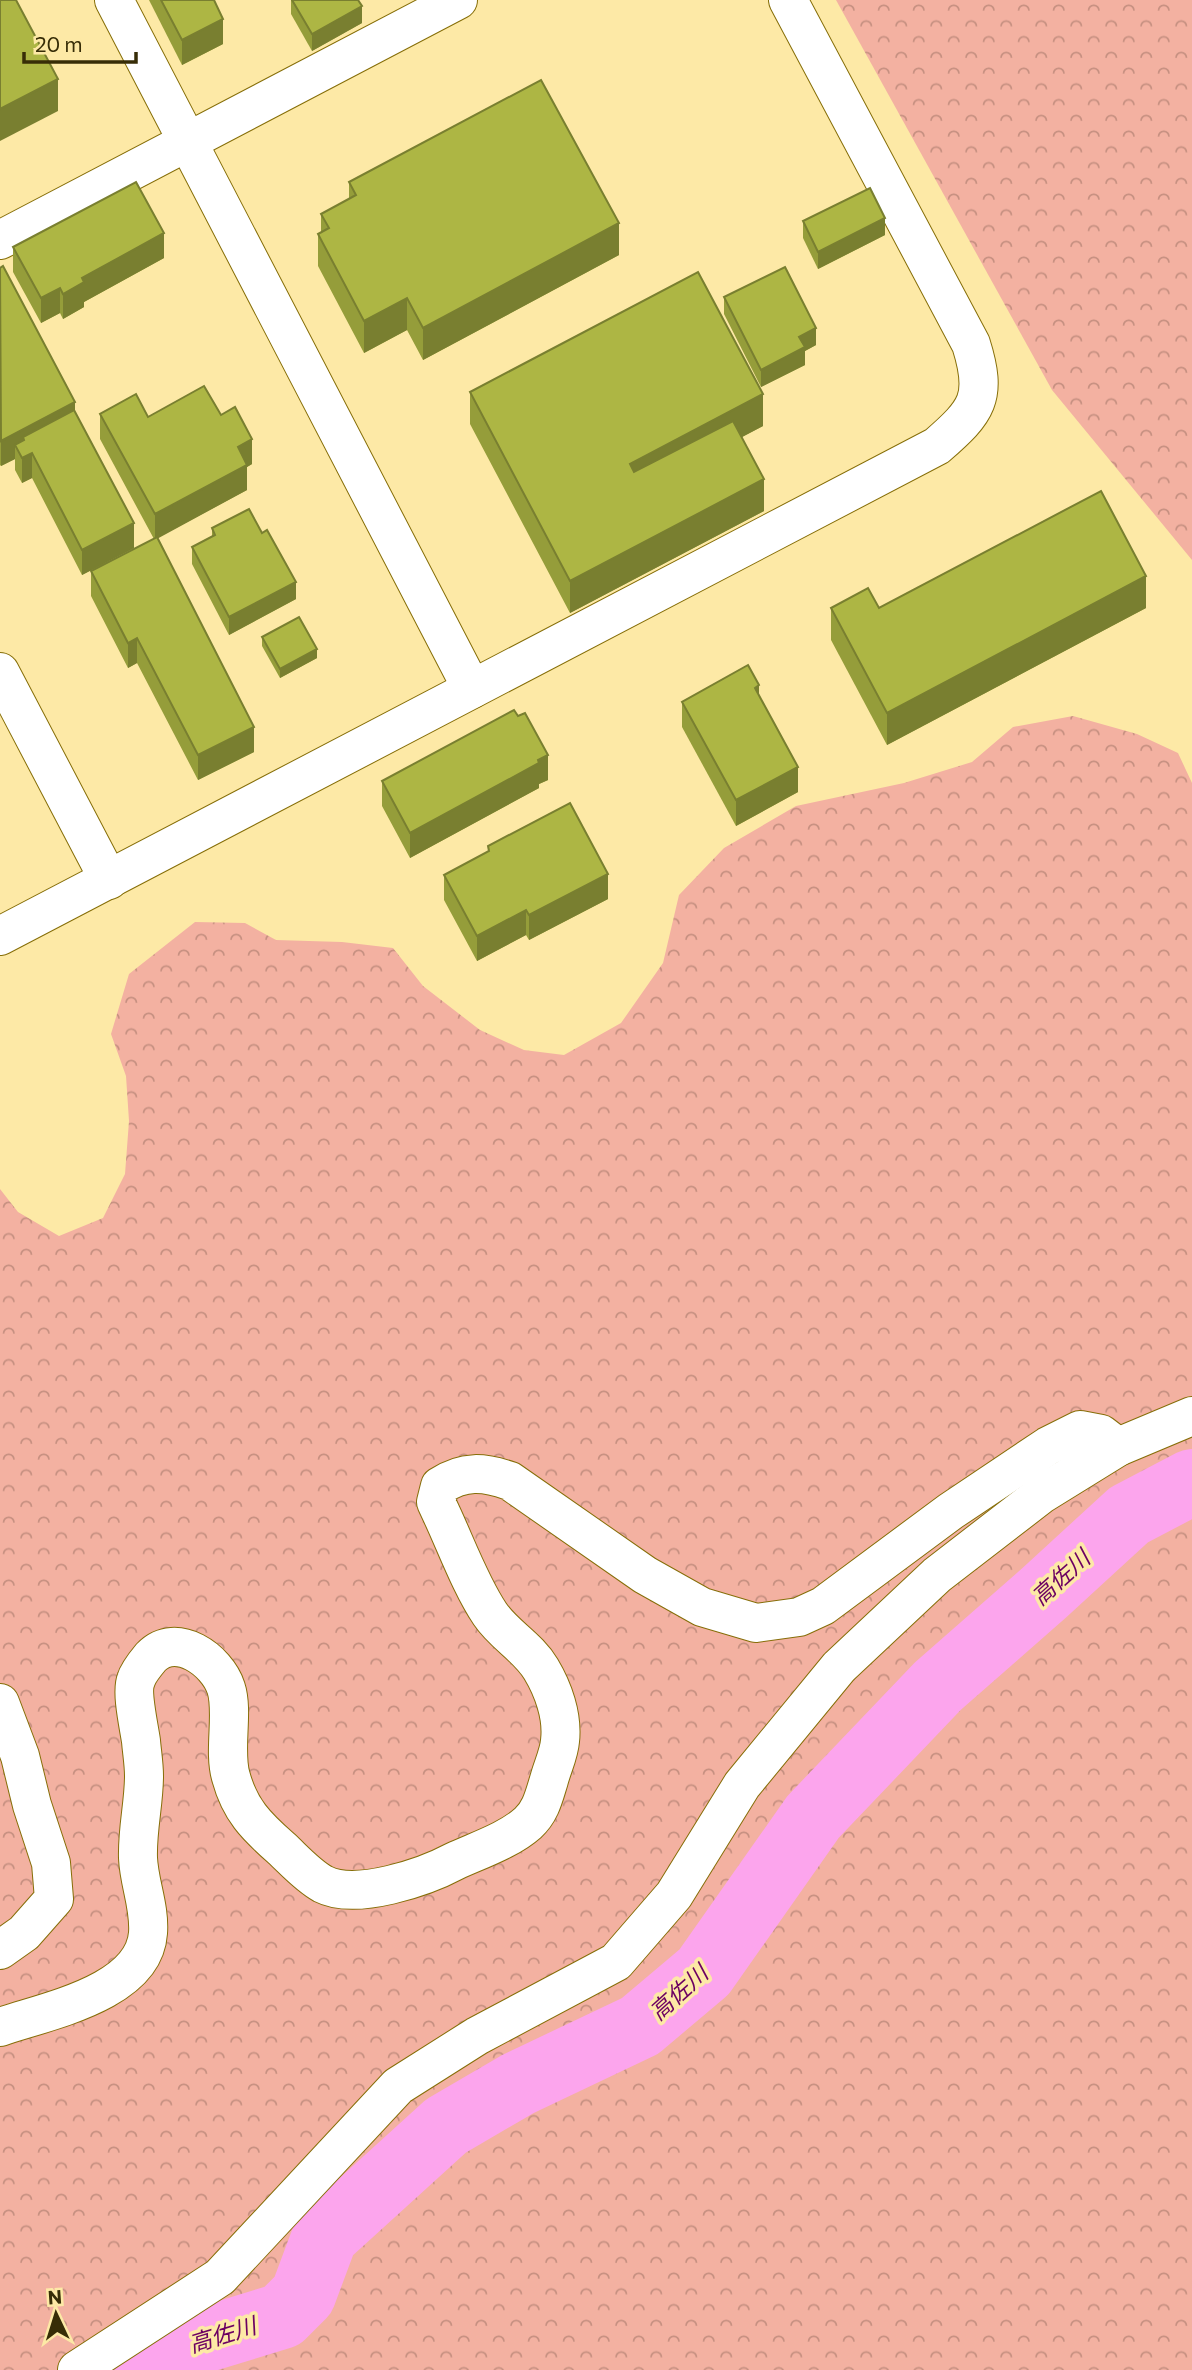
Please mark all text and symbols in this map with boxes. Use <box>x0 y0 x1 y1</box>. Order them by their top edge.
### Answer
scale bar <box>24 21 136 65</box>
text: 20 m <box>35 31 83 56</box>
water label: 高佐川 <box>1025 1542 1097 1610</box>
water label: 高佐川 <box>643 1957 715 2025</box>
north arrow <box>21 2279 91 2349</box>
text: N <box>47 2285 63 2309</box>
water label: 高佐川 <box>185 2310 262 2357</box>

